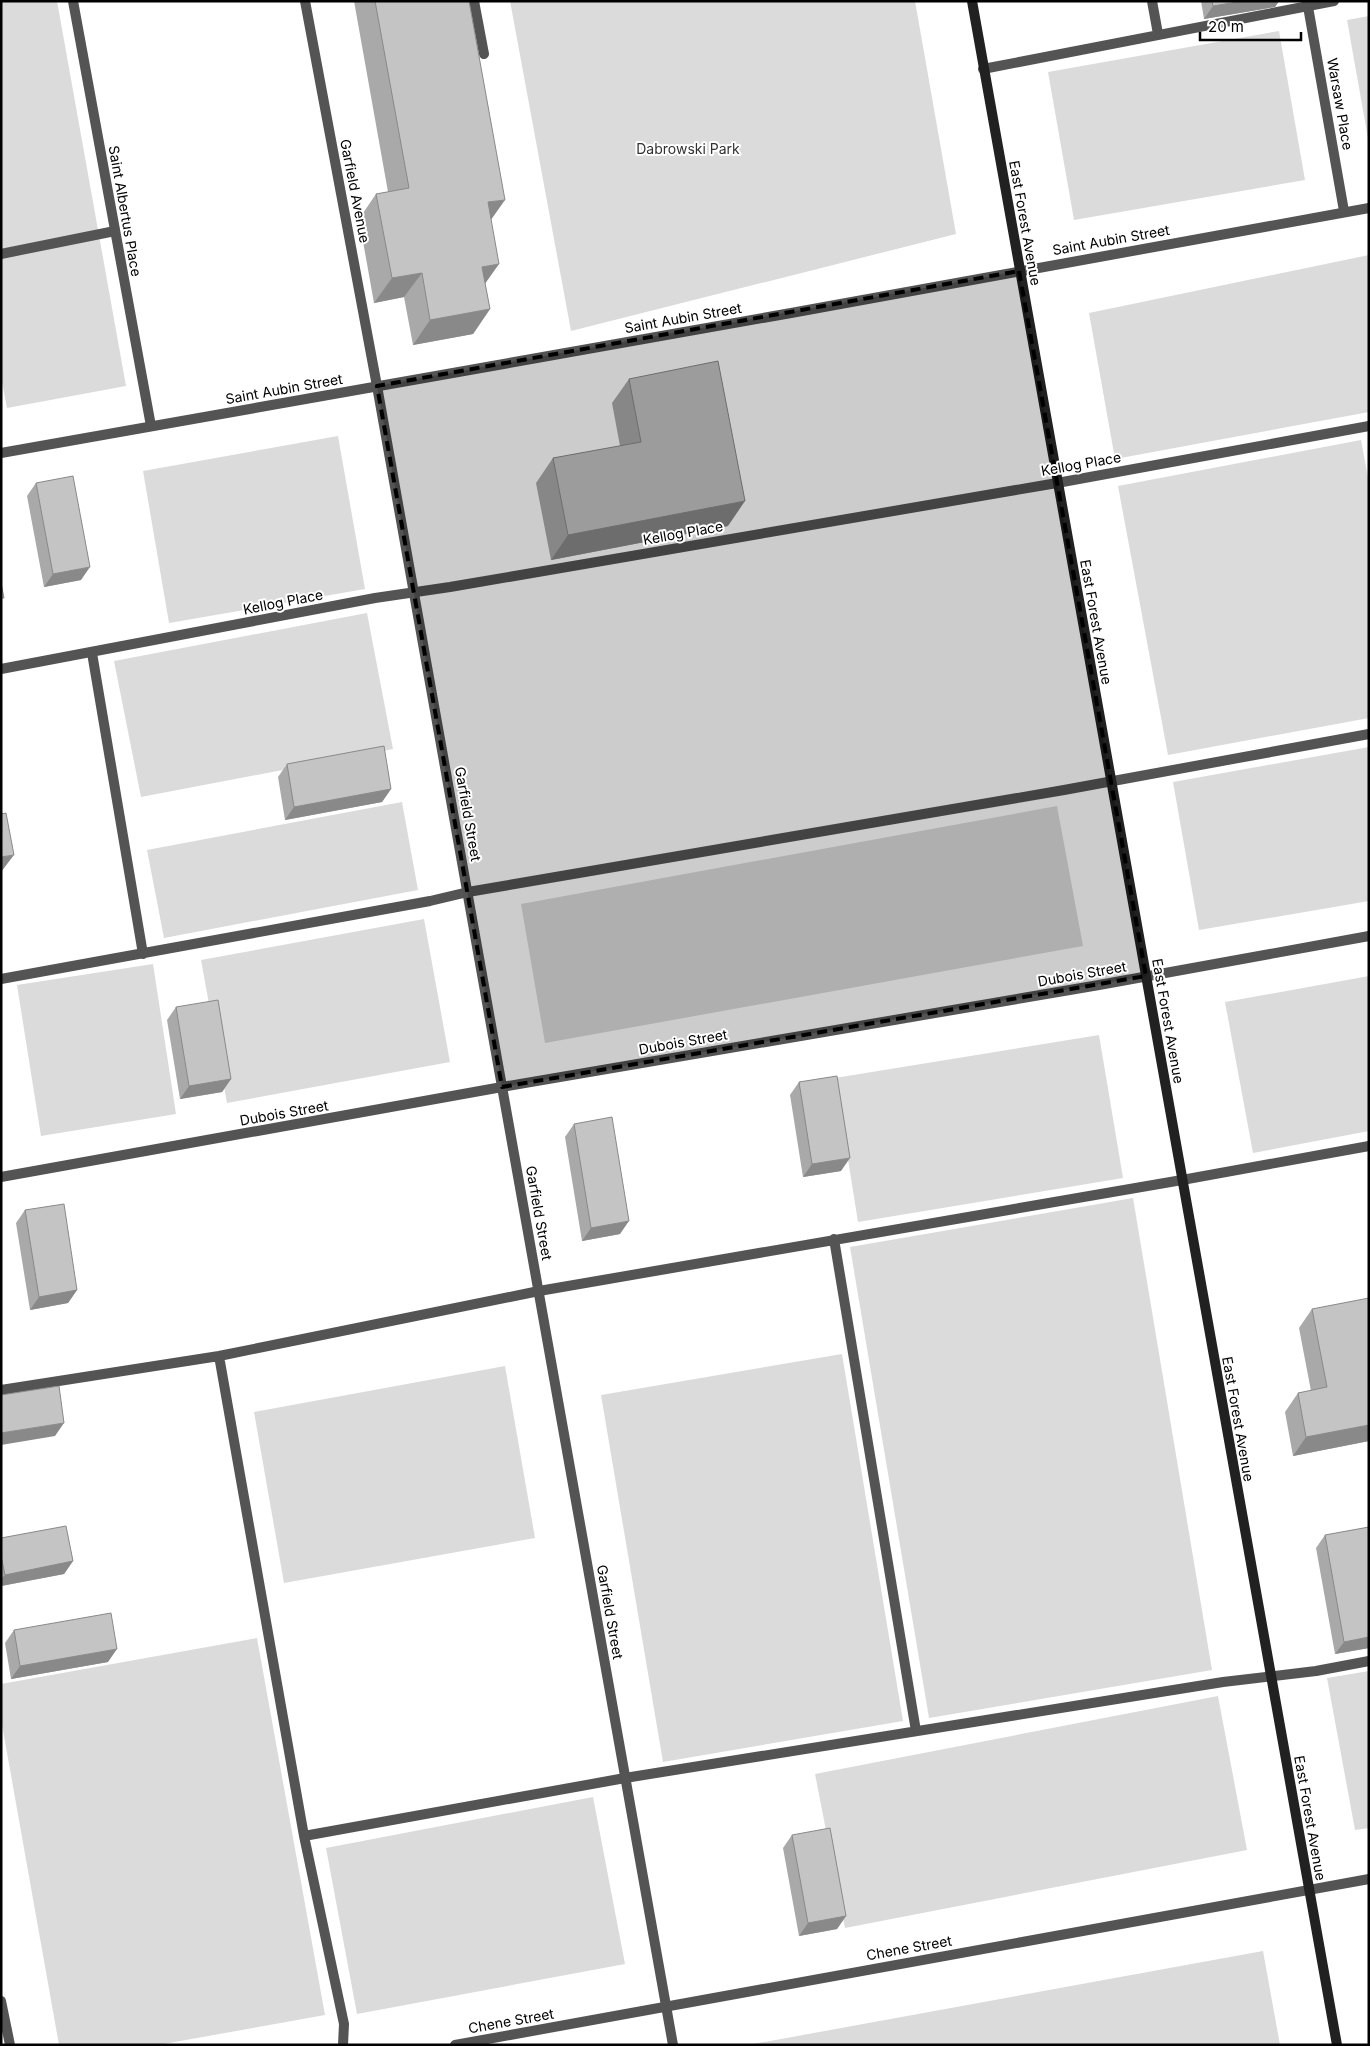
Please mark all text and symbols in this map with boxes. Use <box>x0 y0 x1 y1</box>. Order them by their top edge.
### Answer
scale bar <box>1200 10 1301 42</box>
text: 20 m <box>1208 17 1244 36</box>
street label: Warsaw Place <box>1324 57 1357 151</box>
street label: Garfield Avenue <box>337 137 374 244</box>
park label: Dabrowski Park <box>636 140 740 157</box>
street label: Saint Albertus Place <box>106 144 145 278</box>
street label: East Forest Avenue <box>1006 159 1045 287</box>
street label: Saint Aubin Street <box>1051 221 1171 258</box>
street label: Saint Aubin Street <box>623 299 743 336</box>
street label: Saint Aubin Street <box>224 370 344 407</box>
street label: Kellog Place <box>1040 448 1122 479</box>
street label: Kellog Place <box>642 517 724 548</box>
street label: East Forest Avenue <box>1077 558 1116 686</box>
street label: Kellog Place <box>241 585 324 618</box>
street label: Garfield Street <box>452 765 485 863</box>
street label: Dubois Street <box>1036 957 1128 990</box>
street label: East Forest Avenue <box>1149 957 1188 1085</box>
street label: Dubois Street <box>637 1025 729 1058</box>
street label: Dubois Street <box>238 1096 330 1129</box>
street label: Garfield Street <box>523 1164 556 1262</box>
street label: East Forest Avenue <box>1219 1355 1258 1483</box>
street label: Garfield Street <box>594 1563 627 1661</box>
street label: East Forest Avenue <box>1291 1754 1330 1882</box>
street label: Chene Street <box>865 1932 953 1963</box>
street label: Chene Street <box>467 2005 555 2036</box>

